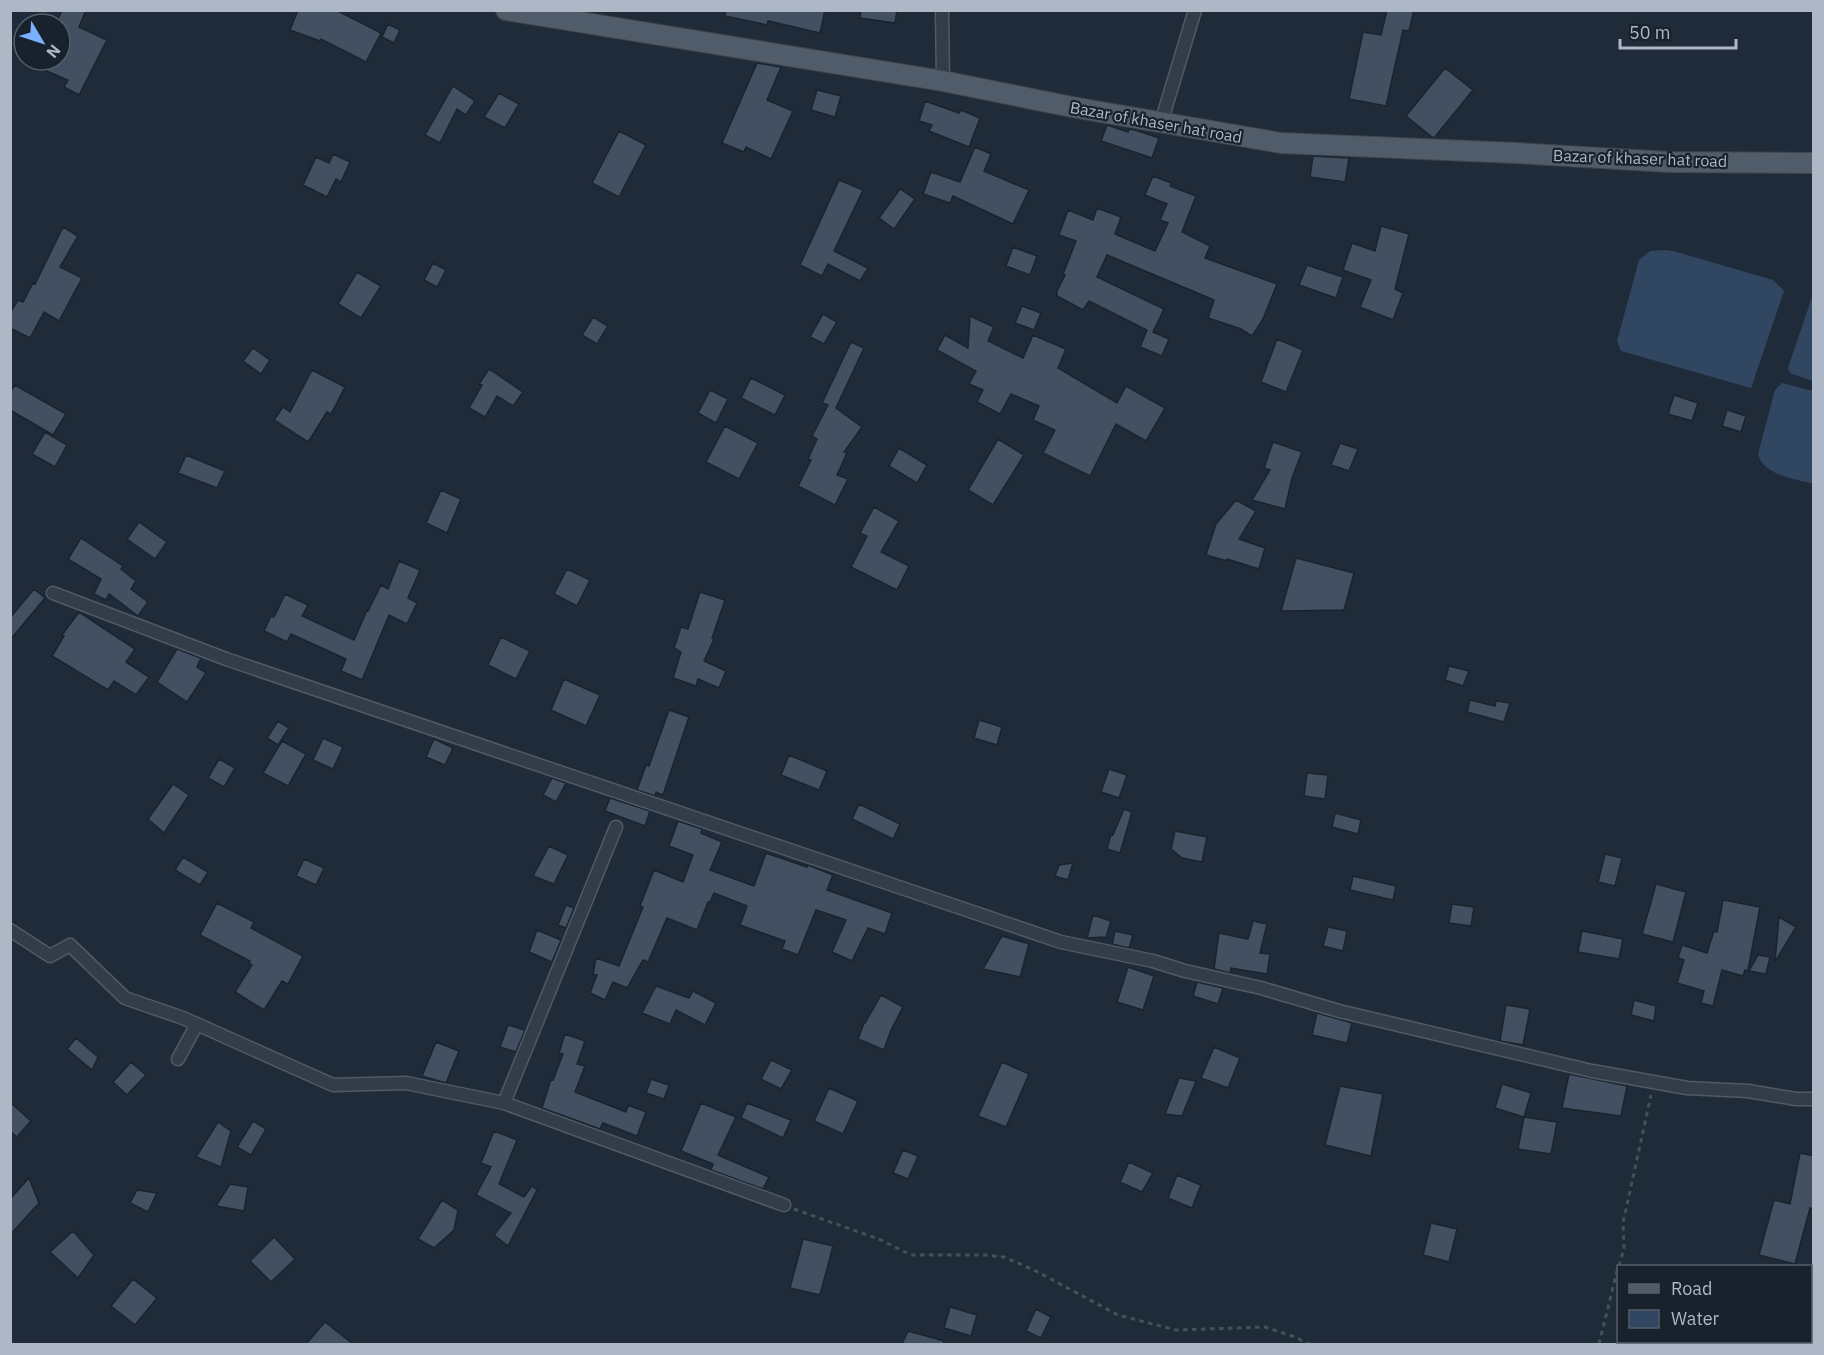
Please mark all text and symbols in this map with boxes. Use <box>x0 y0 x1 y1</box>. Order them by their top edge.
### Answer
north arrow <box>12 12 72 72</box>
scale bar <box>1620 12 1736 50</box>
text: 50 m <box>1629 21 1671 44</box>
text: N <box>42 41 65 62</box>
street label: Bazar of khaser hat road <box>1068 97 1244 147</box>
street label: Bazar of khaser hat road <box>1553 145 1727 171</box>
legend <box>1617 1265 1812 1343</box>
text: Road <box>1671 1277 1712 1300</box>
text: Water <box>1671 1307 1720 1330</box>

